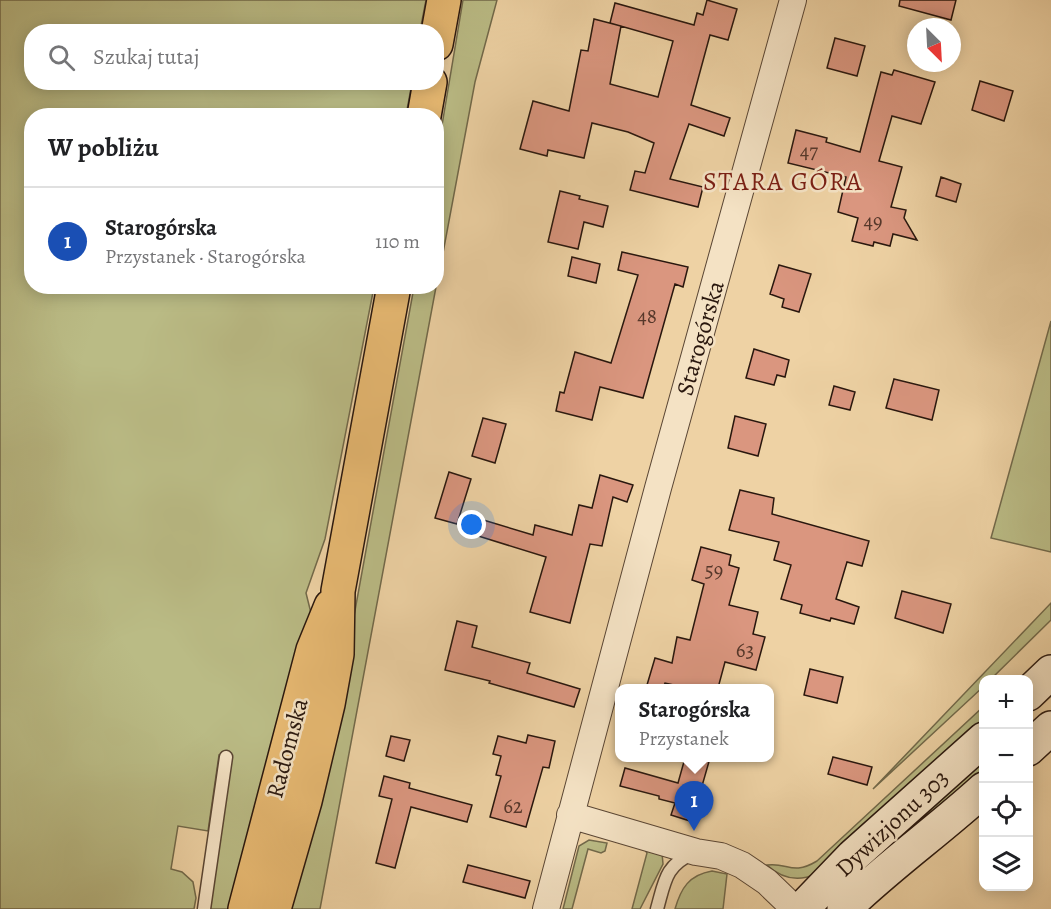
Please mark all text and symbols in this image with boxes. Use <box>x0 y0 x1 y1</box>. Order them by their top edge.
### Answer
north arrow <box>907 18 961 72</box>
search box <box>24 24 444 90</box>
icon: search <box>45 41 78 74</box>
text: Szukaj tutaj <box>93 42 199 72</box>
text: W pobliżu <box>48 130 159 165</box>
house number: 47 <box>800 137 818 165</box>
district label: STARA GÓRA <box>703 164 863 199</box>
house number: 49 <box>863 207 883 235</box>
text: Starogórska <box>105 213 217 243</box>
text: 1 <box>64 228 71 255</box>
text: 110 m <box>375 228 420 255</box>
text: Przystanek · Starogórska <box>105 243 306 270</box>
street label: Starogórska <box>668 276 732 399</box>
house number: 48 <box>637 302 657 330</box>
your location <box>457 510 486 539</box>
house number: 59 <box>705 556 723 584</box>
house number: 63 <box>736 636 754 664</box>
map controls <box>979 675 1033 891</box>
button: + <box>979 675 1033 729</box>
popup <box>615 684 774 762</box>
street label: Radomska <box>258 694 316 802</box>
text: Starogórska <box>639 695 750 725</box>
text: Przystanek <box>639 725 729 752</box>
button: − <box>979 729 1033 783</box>
street label: Dywizjonu 303 <box>828 762 956 884</box>
pin: 1 <box>674 782 714 831</box>
button: locate <box>979 783 1033 837</box>
house number: 62 <box>503 792 523 820</box>
button: layers <box>979 837 1033 891</box>

